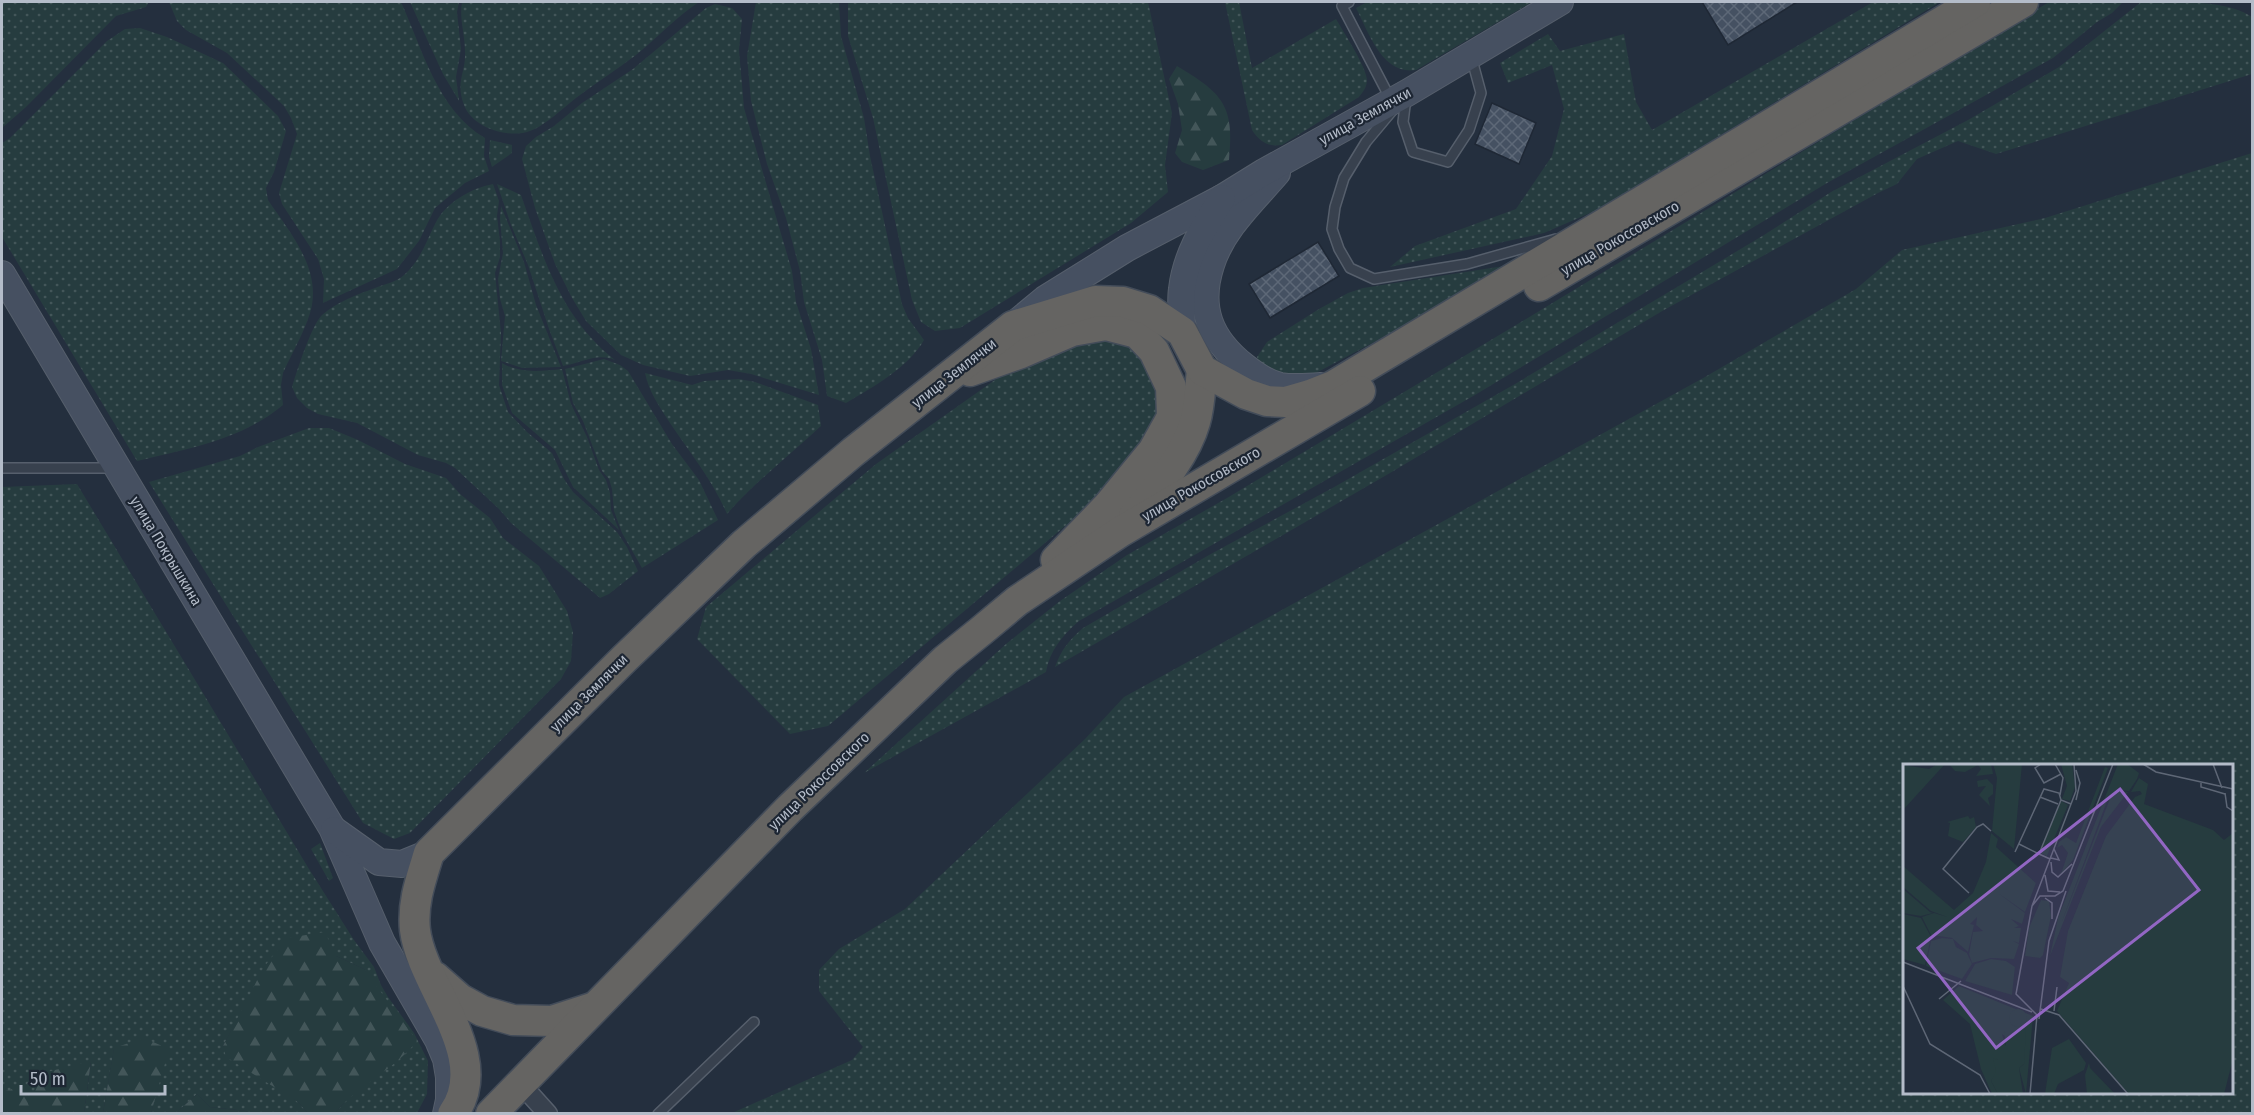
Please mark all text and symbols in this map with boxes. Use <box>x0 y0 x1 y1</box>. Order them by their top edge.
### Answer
street label: улица Землячки <box>1316 83 1414 149</box>
street label: улица Рокоссовского <box>1558 197 1682 279</box>
street label: улица Землячки <box>908 334 1000 412</box>
street label: улица Рокоссовского <box>1139 443 1263 525</box>
street label: улица Покрышкина <box>126 493 206 609</box>
street label: улица Землячки <box>546 650 632 736</box>
street label: улица Рокоссовского <box>765 728 873 834</box>
inset map <box>1903 764 2233 1094</box>
scale bar <box>21 1058 165 1096</box>
text: 50 m <box>30 1068 66 1090</box>

